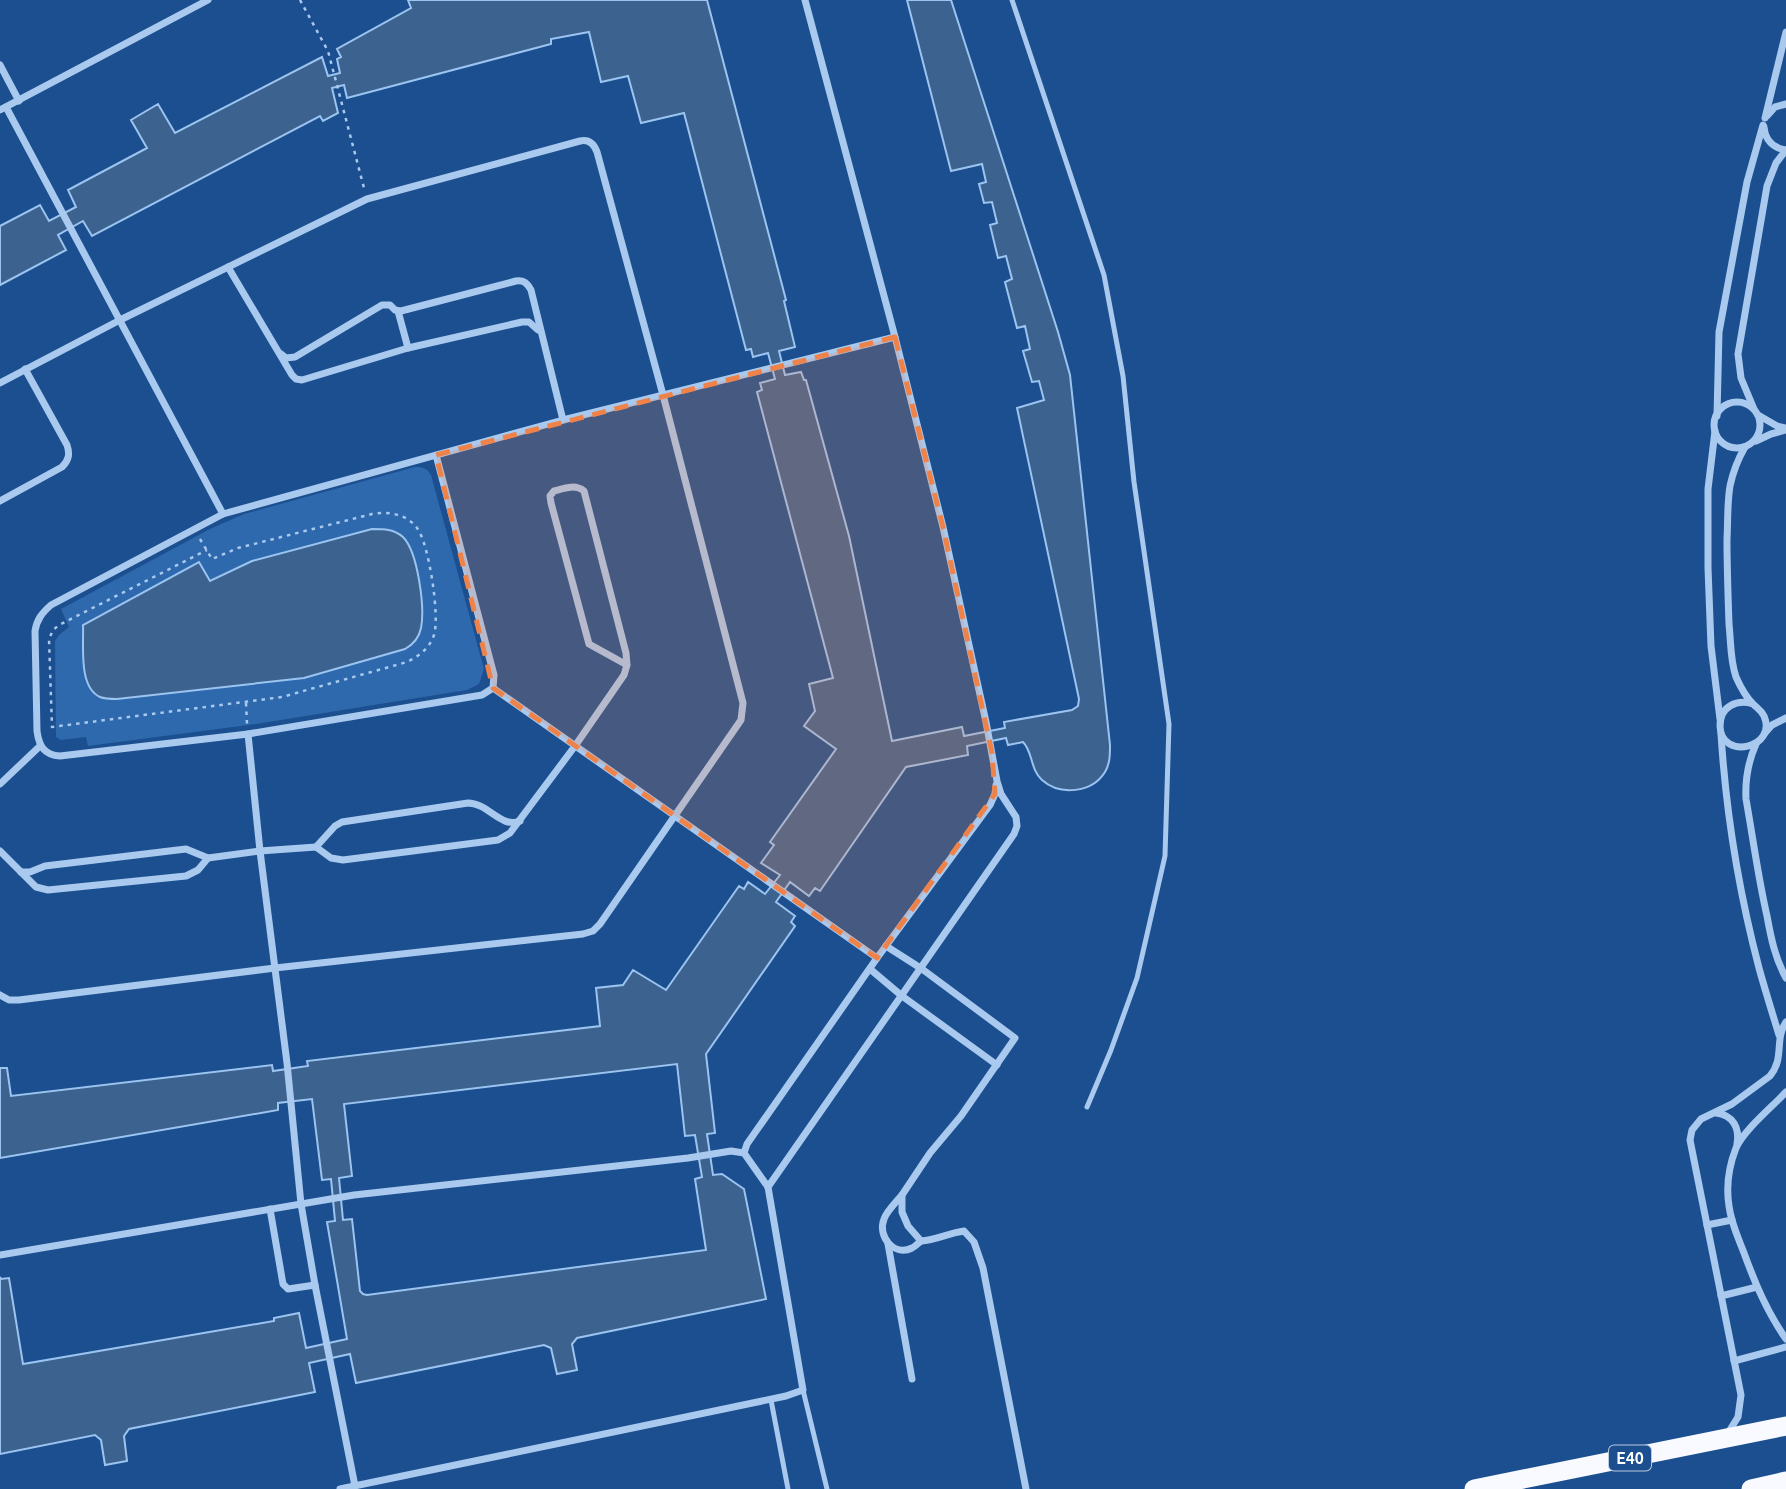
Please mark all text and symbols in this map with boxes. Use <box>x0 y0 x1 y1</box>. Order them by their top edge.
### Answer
road number: E40 <box>1609 1446 1651 1470</box>

